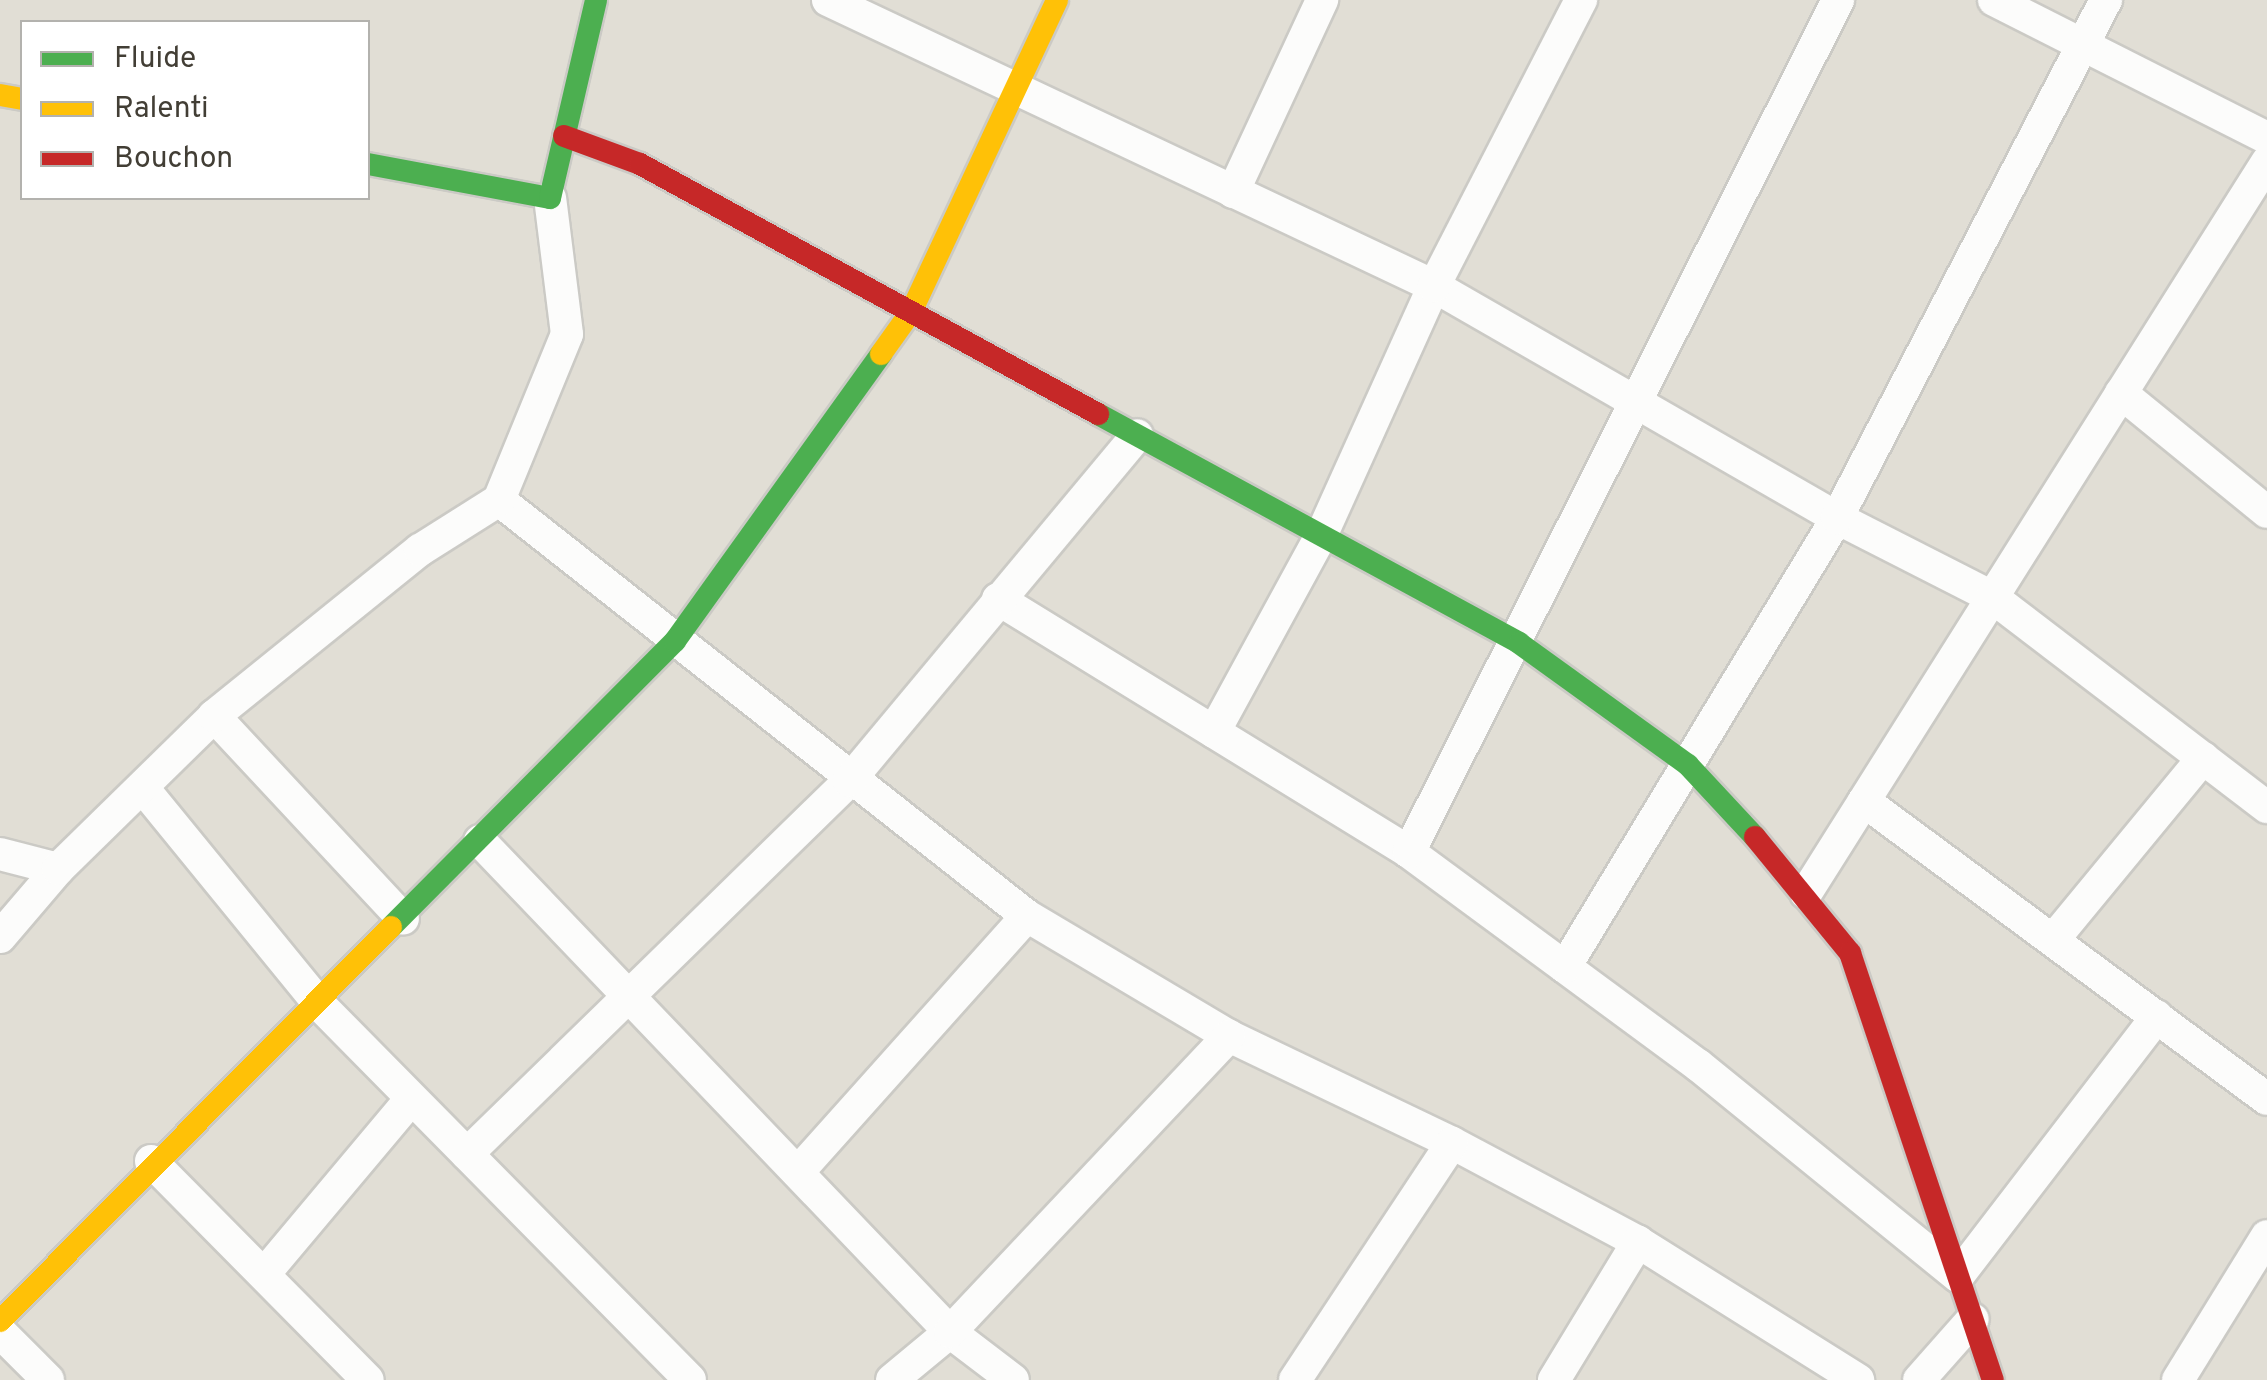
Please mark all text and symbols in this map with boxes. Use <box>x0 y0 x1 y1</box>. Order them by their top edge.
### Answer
legend <box>20 20 370 200</box>
text: Fluide <box>114 41 196 78</box>
text: Ralenti <box>114 91 209 128</box>
text: Bouchon <box>114 141 233 178</box>

